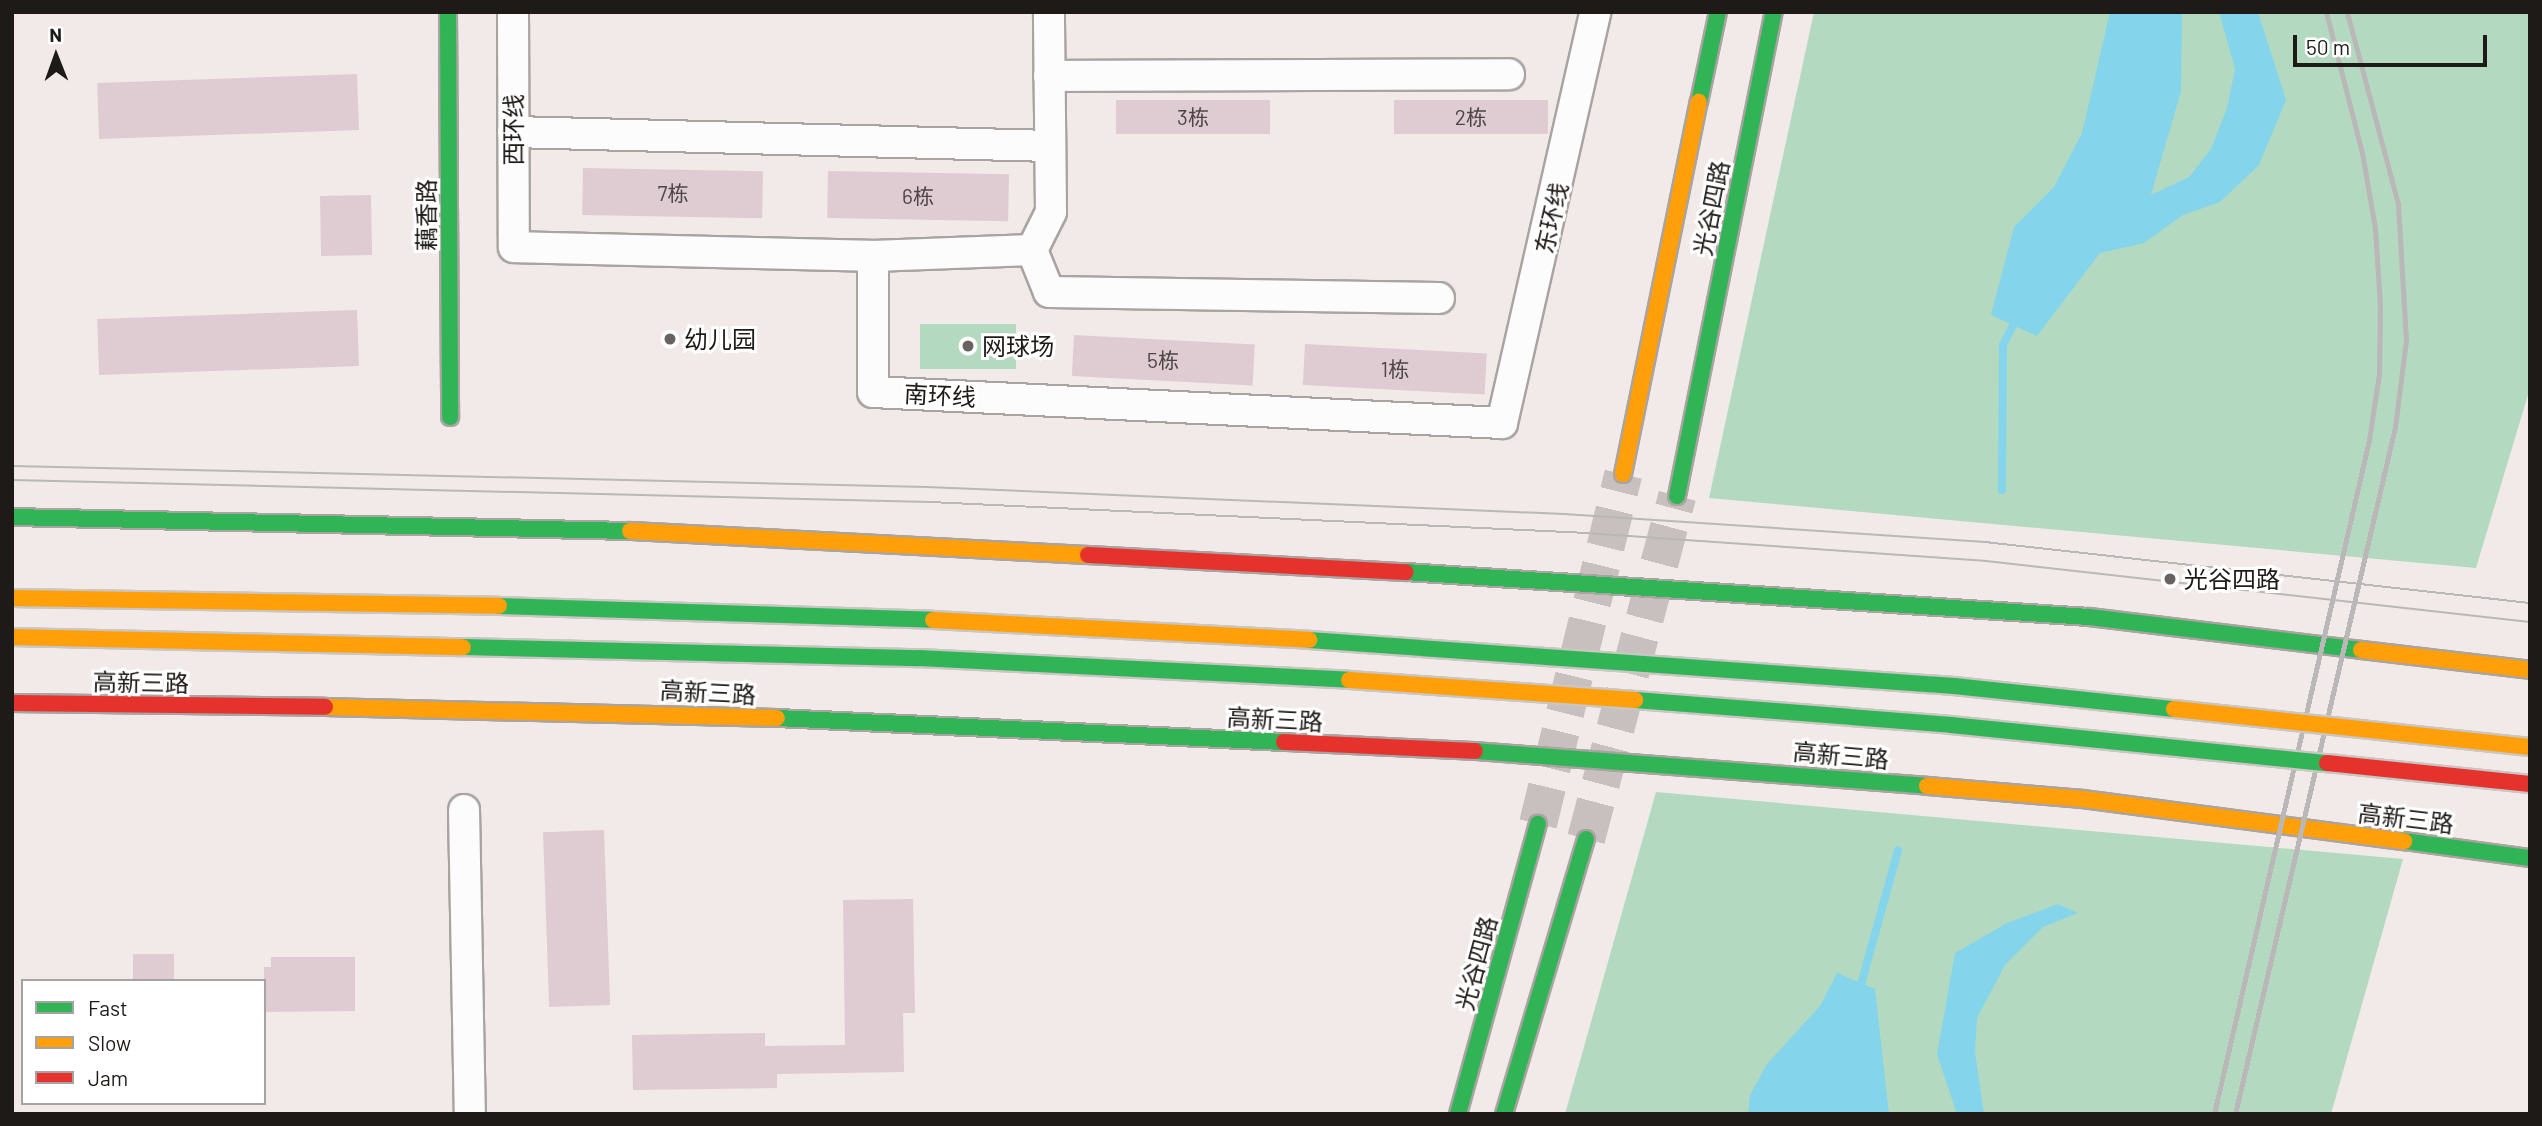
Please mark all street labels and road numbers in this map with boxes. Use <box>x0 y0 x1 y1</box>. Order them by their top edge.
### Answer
street label: 西环线 <box>499 94 527 166</box>
street label: 光谷四路 <box>1688 158 1734 258</box>
street label: 藕香路 <box>412 179 440 251</box>
street label: 东环线 <box>1529 180 1573 256</box>
street label: 南环线 <box>903 379 977 411</box>
street label: 高新三路 <box>93 667 189 697</box>
street label: 高新三路 <box>659 675 757 709</box>
street label: 高新三路 <box>1226 702 1324 736</box>
street label: 高新三路 <box>1792 736 1890 774</box>
street label: 高新三路 <box>2357 798 2455 838</box>
street label: 光谷四路 <box>1450 913 1502 1013</box>

